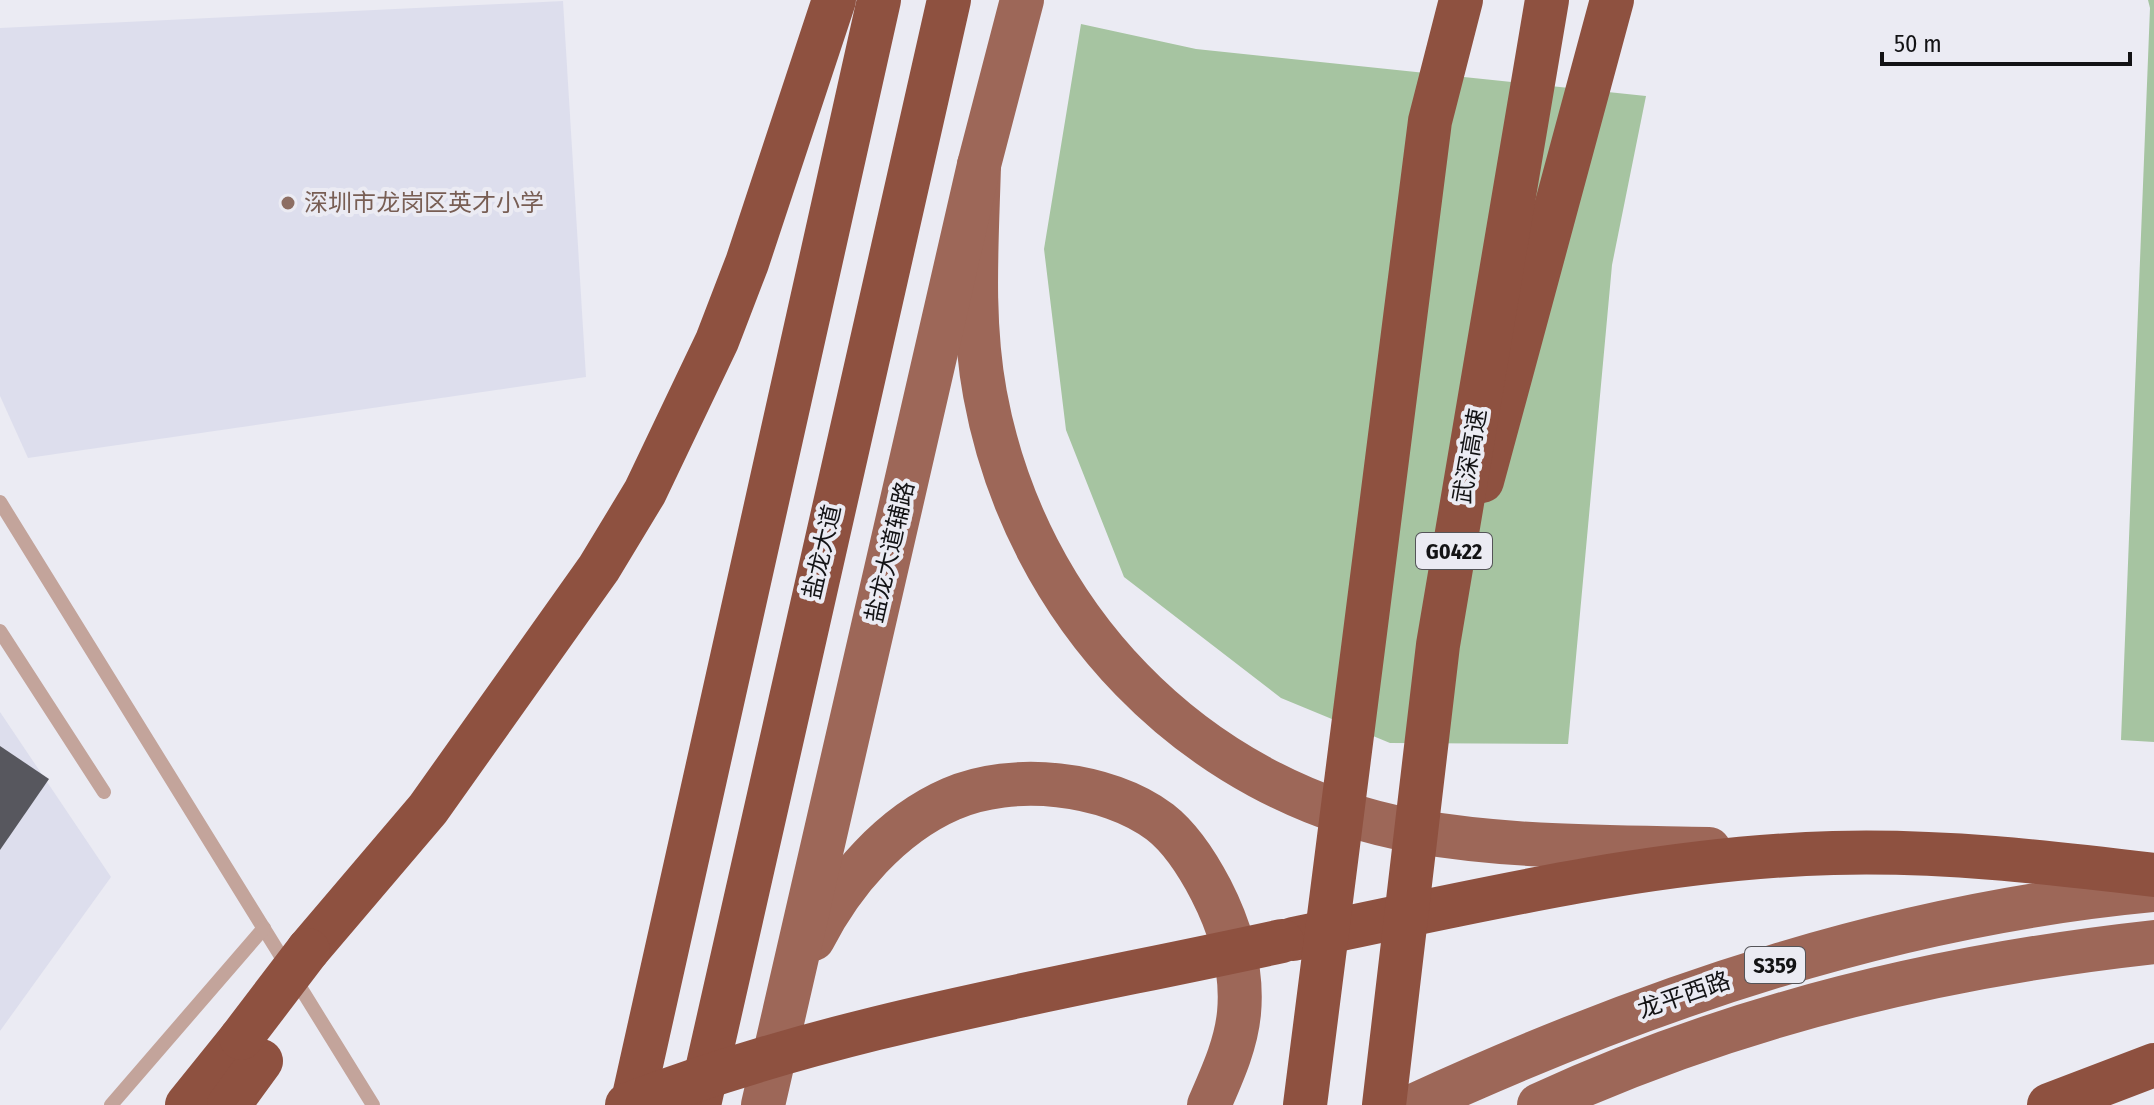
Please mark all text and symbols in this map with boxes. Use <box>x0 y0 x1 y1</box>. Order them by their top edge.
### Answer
scale bar <box>1882 16 2130 66</box>
text: 50 m <box>1894 30 1942 58</box>
place label: 深圳市龙岗区英才小学 <box>304 189 544 217</box>
marker: 深圳市龙岗区英才小学 <box>279 194 297 212</box>
street label: 武深高速 <box>1448 406 1492 506</box>
street label: 盐龙大道辅路 <box>860 479 920 625</box>
street label: 盐龙大道 <box>798 502 846 602</box>
road number: G0422 <box>1416 533 1492 569</box>
road number: S359 <box>1745 947 1805 983</box>
street label: 龙平西路 <box>1634 966 1734 1024</box>

